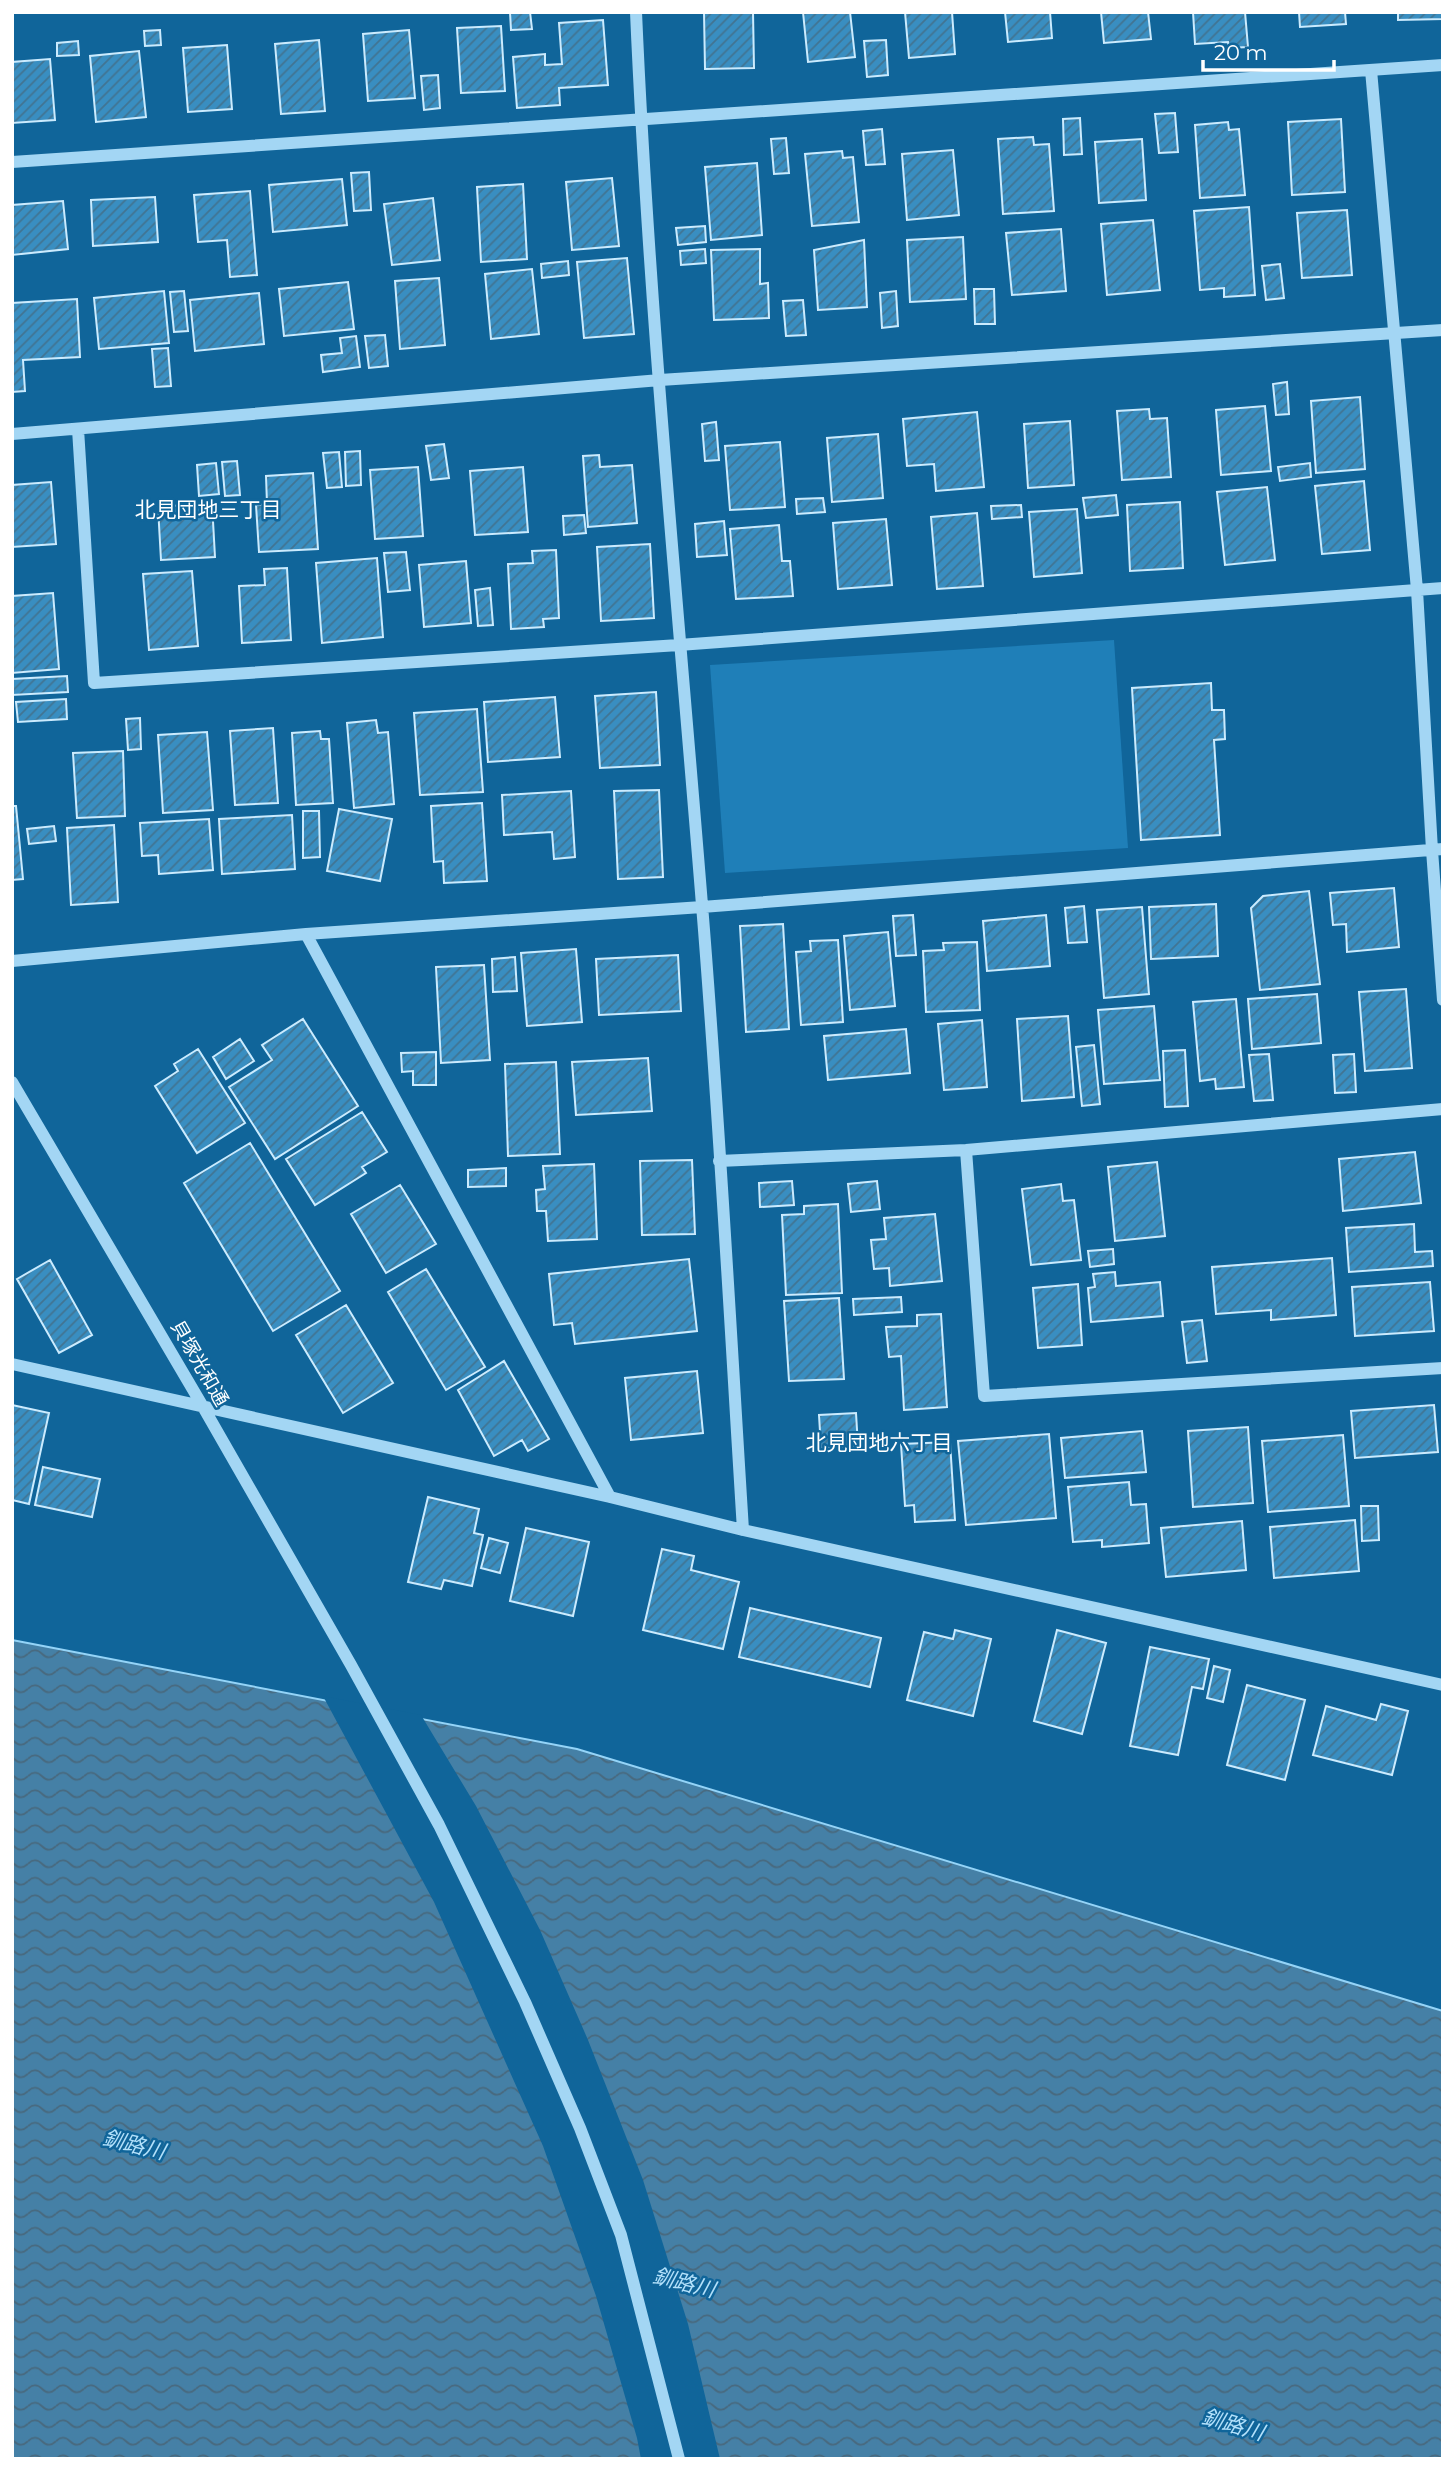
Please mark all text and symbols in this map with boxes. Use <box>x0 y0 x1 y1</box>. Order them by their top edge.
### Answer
scale bar <box>1203 28 1334 72</box>
text: 20 m <box>1214 40 1268 65</box>
district label: 北見団地三丁目 <box>135 497 282 522</box>
street label: 貝塚光和通 <box>166 1316 233 1410</box>
district label: 北見団地六丁目 <box>806 1430 953 1455</box>
water label: 釧路川 <box>101 2125 170 2165</box>
water label: 釧路川 <box>651 2263 720 2303</box>
water label: 釧路川 <box>1199 2404 1269 2446</box>

